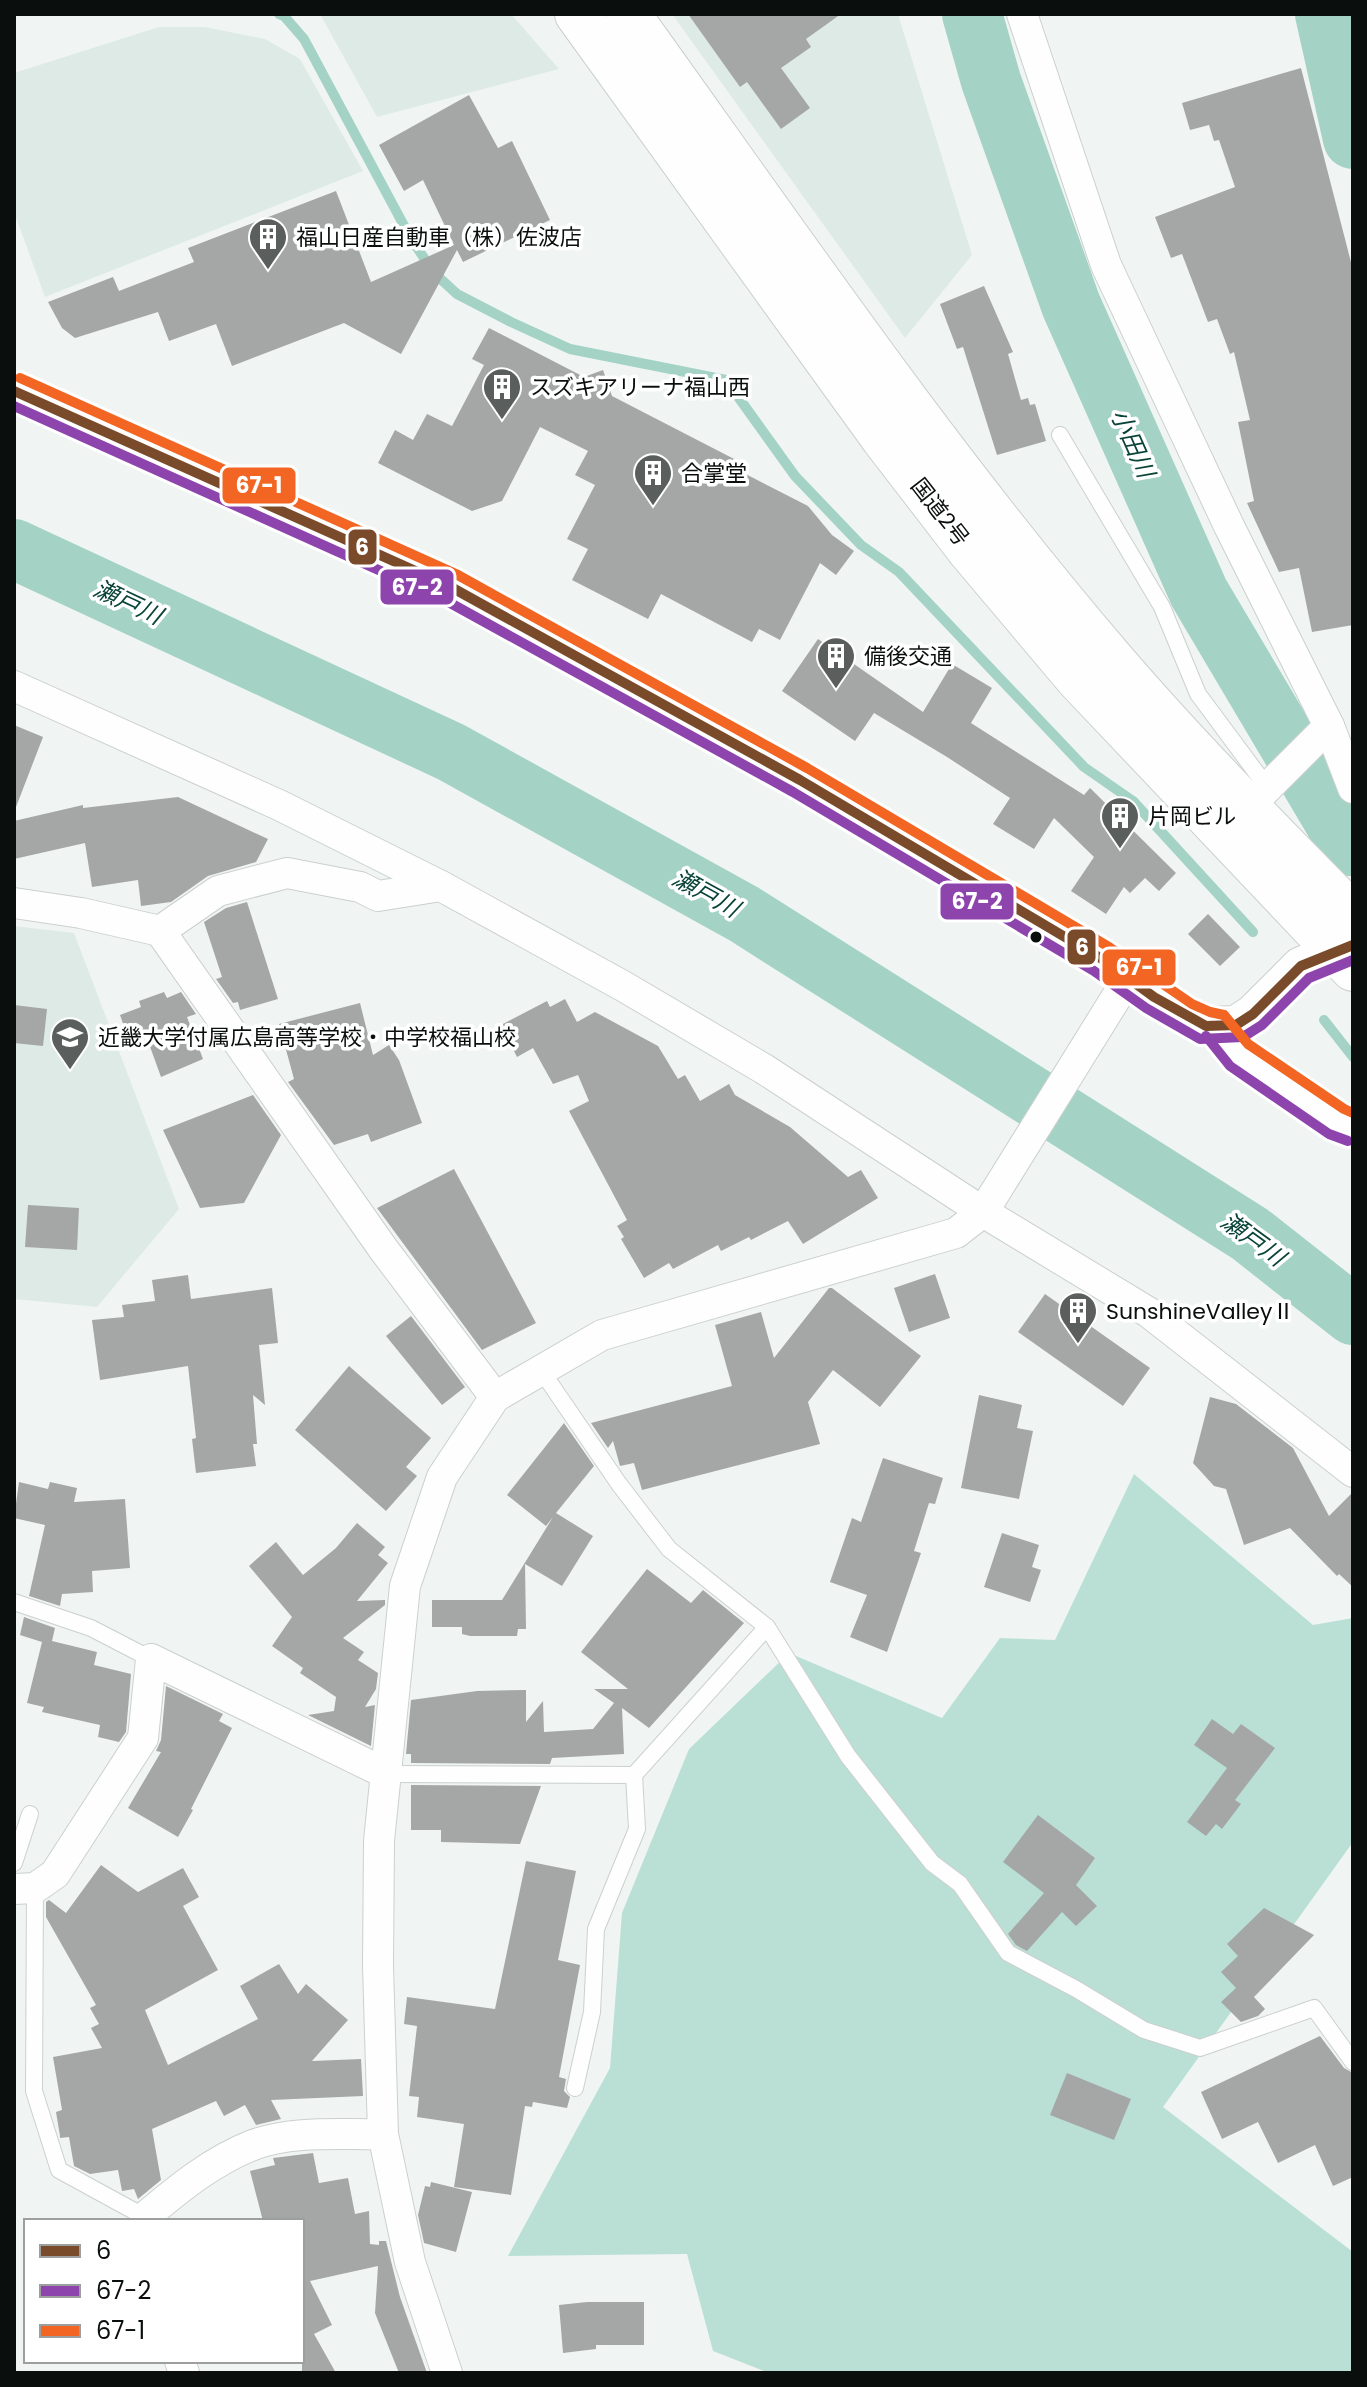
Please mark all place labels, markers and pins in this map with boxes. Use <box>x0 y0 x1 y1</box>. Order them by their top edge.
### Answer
building icon: 福山日産自動車（株）佐波店 <box>247 216 289 271</box>
place label: 福山日産自動車（株）佐波店 <box>296 222 582 253</box>
building icon: スズキアリーナ福山西 <box>481 366 523 421</box>
place label: スズキアリーナ福山西 <box>530 372 750 403</box>
building icon: 合掌堂 <box>632 452 674 507</box>
place label: 合掌堂 <box>681 458 747 489</box>
building icon: 備後交通 <box>815 635 857 690</box>
place label: 備後交通 <box>864 641 952 672</box>
building icon: 片岡ビル <box>1099 795 1141 850</box>
place label: 片岡ビル <box>1148 801 1236 832</box>
unlabelled marker <box>1028 929 1044 945</box>
school or university icon: 近畿大学付属広島高等学校・中学校福山校 <box>49 1016 91 1071</box>
place label: 近畿大学付属広島高等学校・中学校福山校 <box>98 1022 516 1053</box>
building icon: SunshineValleyⅡ <box>1057 1290 1099 1345</box>
place label: SunshineValleyⅡ <box>1106 1296 1294 1327</box>

